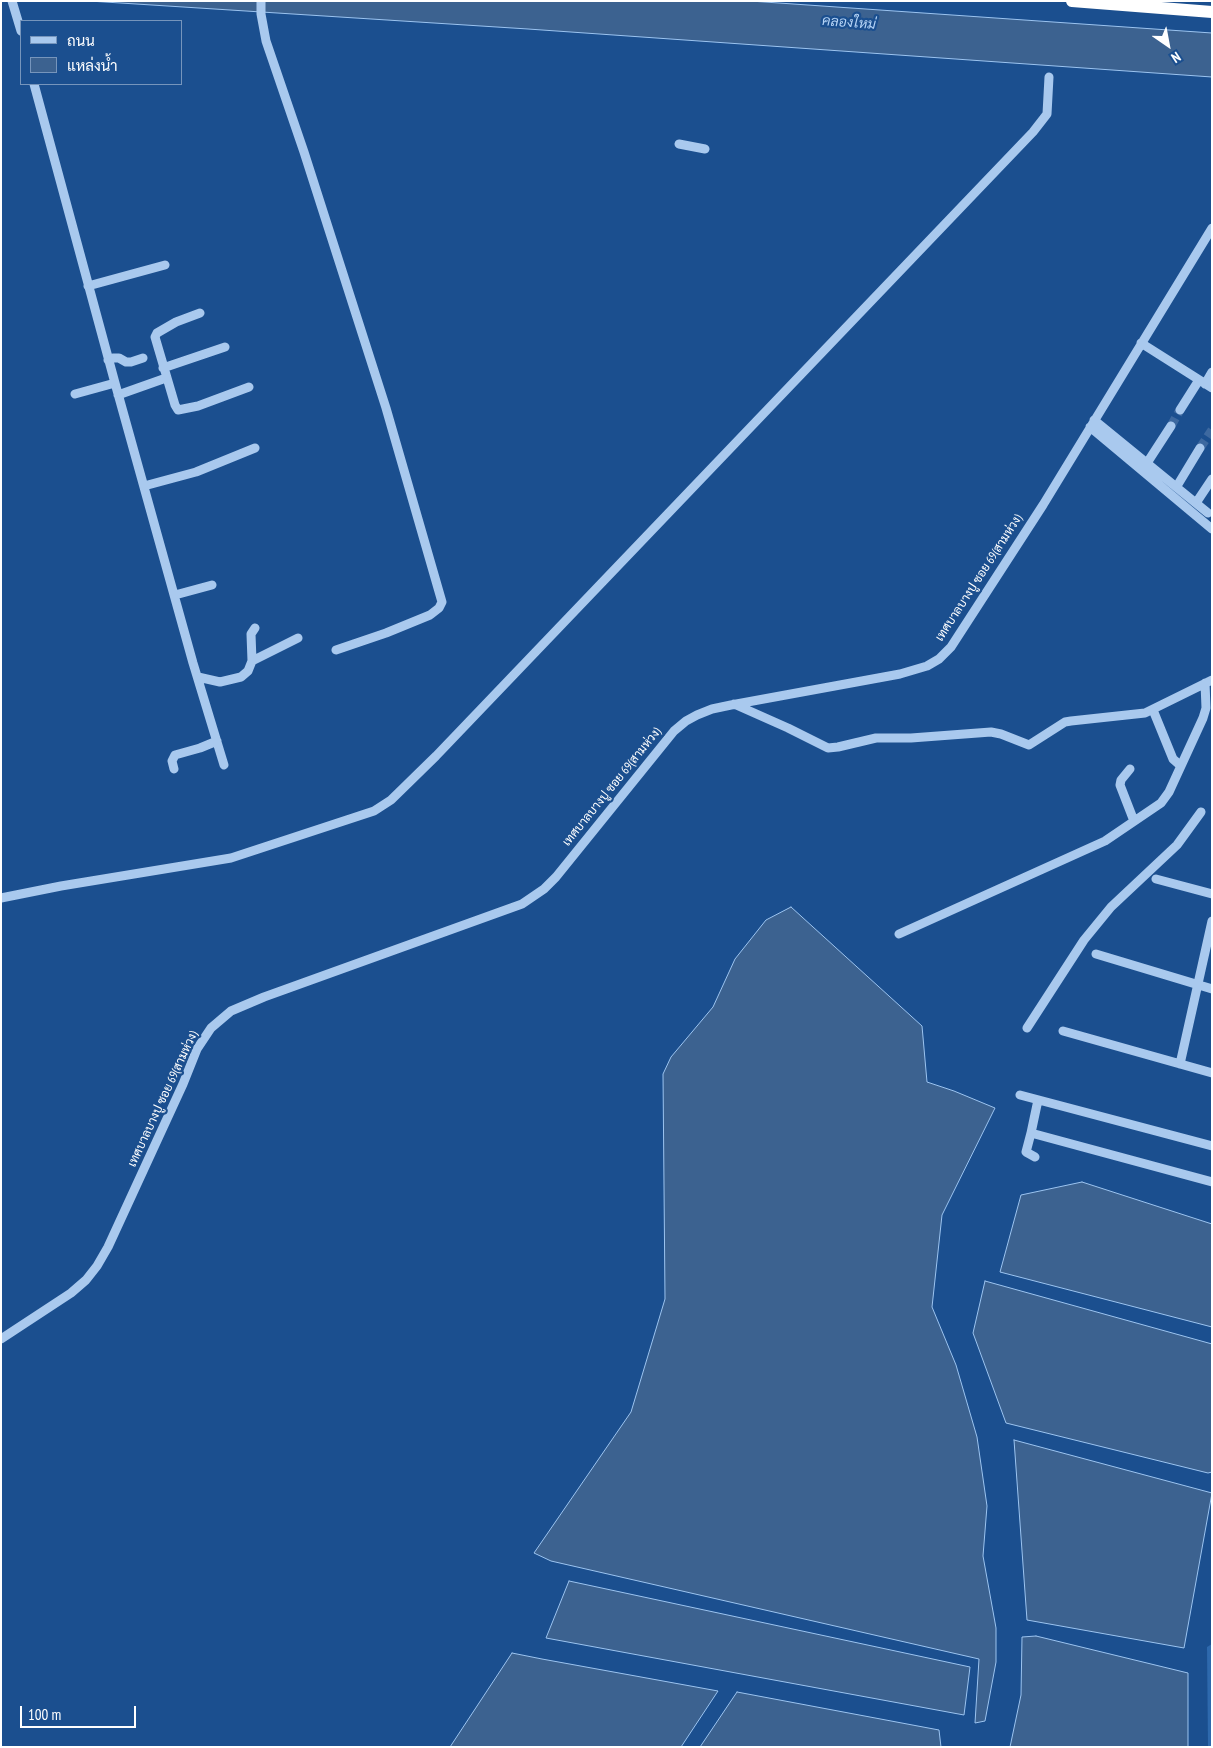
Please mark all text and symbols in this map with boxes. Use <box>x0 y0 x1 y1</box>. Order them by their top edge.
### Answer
water label: คลองใหม่ <box>821 13 877 33</box>
legend <box>20 20 182 85</box>
north arrow <box>1143 20 1193 70</box>
text: ถนน <box>67 31 95 50</box>
text: N <box>1168 48 1184 67</box>
text: แหล่งน้ำ <box>67 56 118 75</box>
street label: เทศบาลบางปู ซอย 69(สามห่วง) <box>933 512 1025 644</box>
street label: เทศบาลบางปู ซอย 69(สามห่วง) <box>560 725 664 849</box>
street label: เทศบาลบางปู ซอย 69(สามห่วง) <box>125 1029 201 1169</box>
scale bar <box>22 1696 139 1728</box>
text: 100 m <box>28 1705 61 1724</box>

